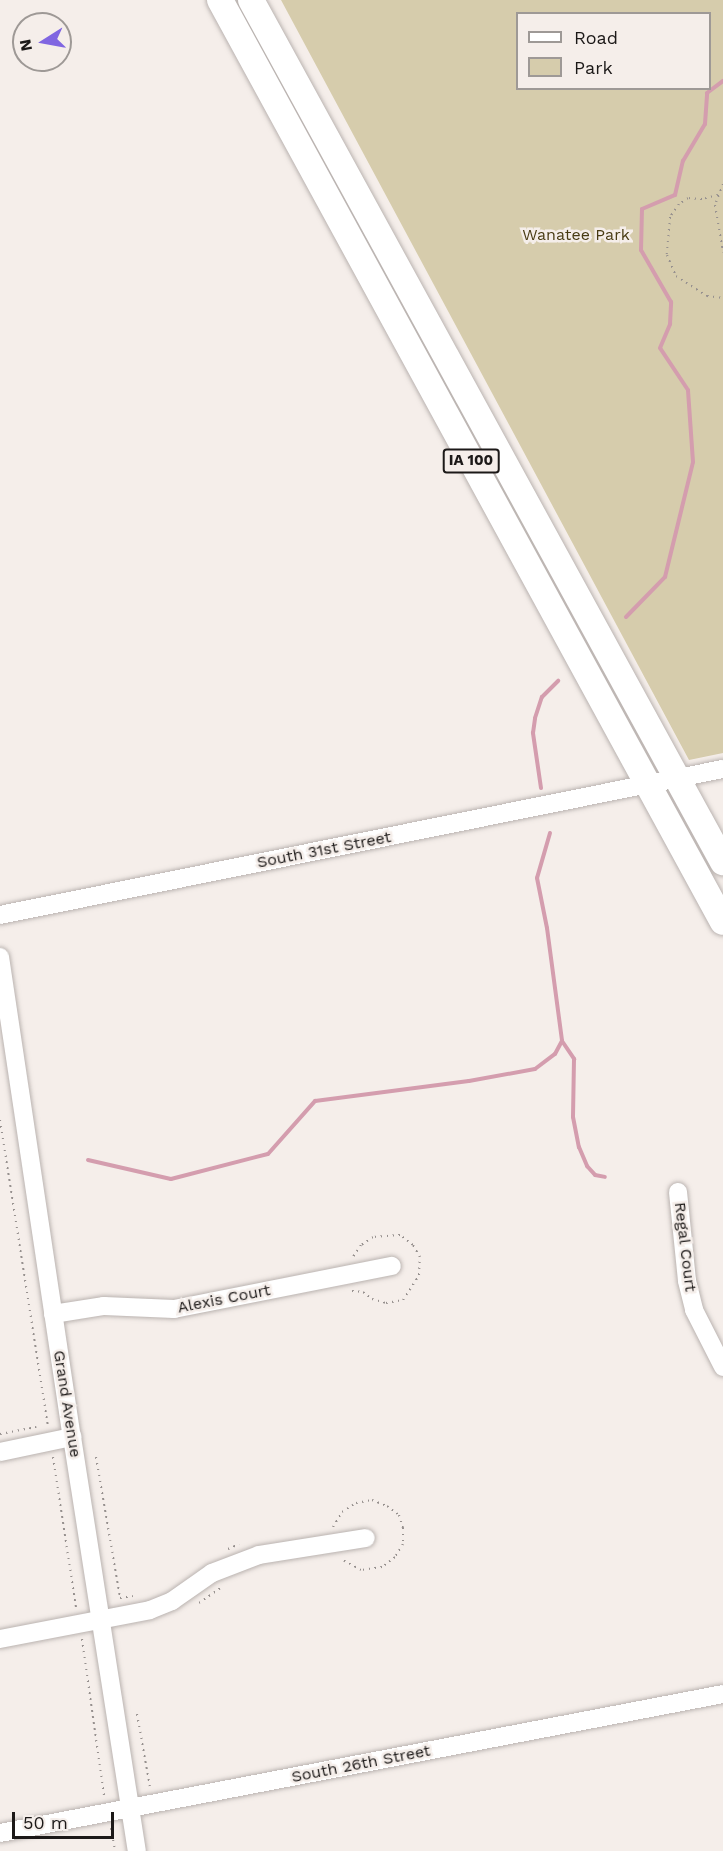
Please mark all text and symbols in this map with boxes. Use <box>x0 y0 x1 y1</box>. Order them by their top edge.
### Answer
north arrow <box>12 12 72 72</box>
legend <box>516 12 711 90</box>
text: Road <box>574 27 618 48</box>
text: N <box>15 38 36 53</box>
text: Park <box>574 57 613 78</box>
park label: Wanatee Park <box>522 225 630 245</box>
road number: IA 100 <box>442 449 500 473</box>
street label: South 31st Street <box>255 828 393 872</box>
street label: Regal Court <box>670 1201 700 1293</box>
street label: Alexis Court <box>176 1281 272 1317</box>
street label: Grand Avenue <box>49 1349 85 1459</box>
street label: South 26th Street <box>290 1741 432 1787</box>
scale bar <box>15 1800 117 1838</box>
text: 50 m <box>23 1812 68 1833</box>

